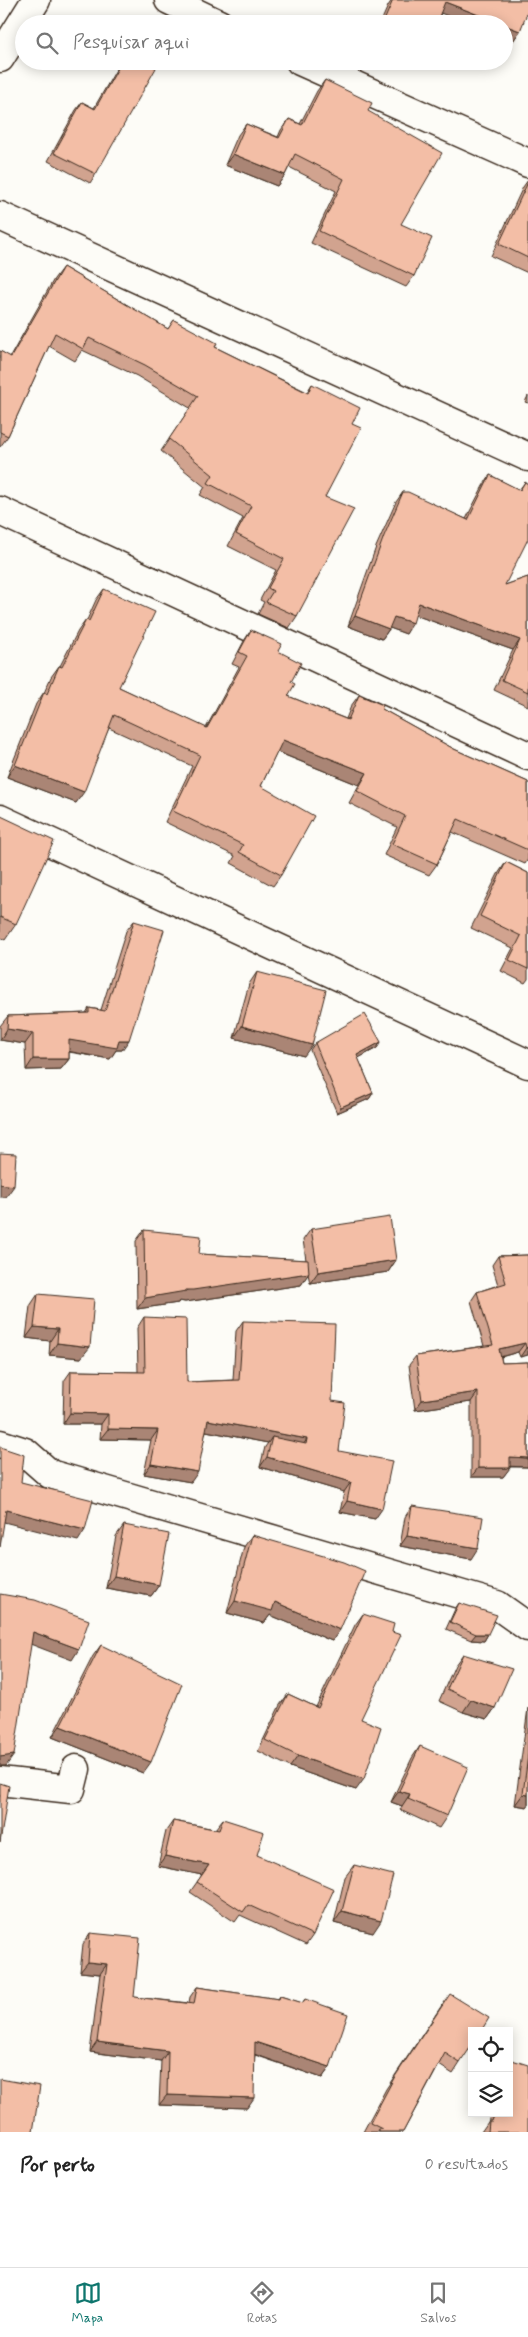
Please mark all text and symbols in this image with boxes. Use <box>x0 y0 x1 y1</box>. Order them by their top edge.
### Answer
search box <box>15 15 513 70</box>
icon: search <box>33 29 61 57</box>
text: Pesquisar aqui <box>73 30 189 55</box>
map controls <box>468 2027 513 2117</box>
button: locate <box>468 2027 513 2072</box>
button: layers <box>468 2072 513 2117</box>
text: Por perto <box>20 2151 95 2179</box>
text: 0 resultados <box>425 2154 508 2175</box>
tab: Mapa <box>72 2279 103 2327</box>
tab: Rotas <box>247 2279 277 2327</box>
tab: Salvos <box>420 2279 456 2327</box>

